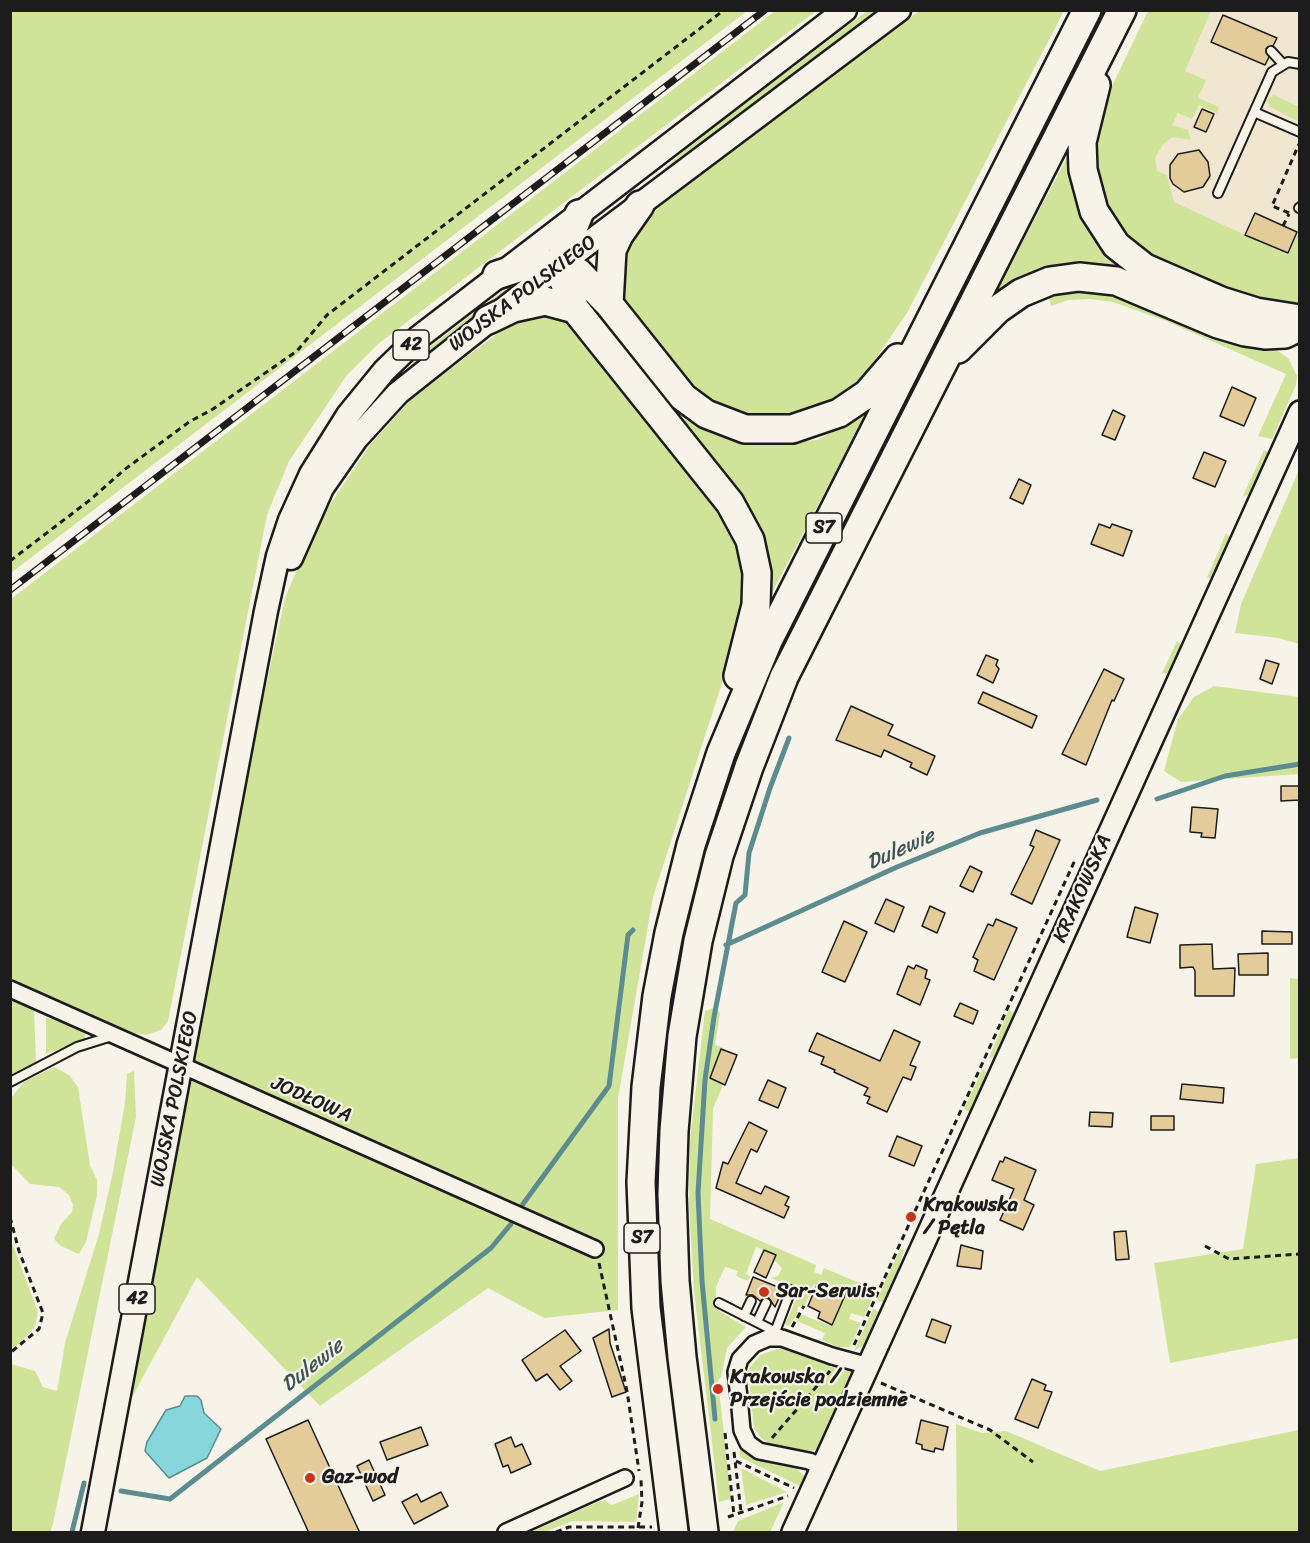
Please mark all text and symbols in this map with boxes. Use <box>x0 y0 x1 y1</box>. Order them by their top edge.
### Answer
street label: WOJSKA POLSKIEGO <box>444 231 602 357</box>
road number: 42 <box>393 330 429 360</box>
road number: S7 <box>806 513 842 543</box>
water label: Dulewie <box>863 824 939 876</box>
street label: KRAKOWSKA <box>1049 831 1117 947</box>
street label: WOJSKA POLSKIEGO <box>146 1009 204 1189</box>
street label: JODŁOWA <box>267 1072 355 1128</box>
place label: Krakowska / Pętla <box>923 1194 1018 1241</box>
marker: Krakowska / Pętla <box>904 1210 918 1224</box>
road number: S7 <box>624 1223 660 1253</box>
place label: Sar-Serwis <box>776 1280 876 1304</box>
road number: 42 <box>119 1284 155 1314</box>
marker: Sar-Serwis <box>757 1285 771 1299</box>
water label: Dulewie <box>277 1334 349 1398</box>
place label: Krakowska / Przejście podziemne <box>730 1366 908 1413</box>
marker: Krakowska / Przejście podziemne <box>711 1382 725 1396</box>
place label: Gaz-wod <box>322 1466 398 1490</box>
marker: Gaz-wod <box>303 1471 317 1485</box>

